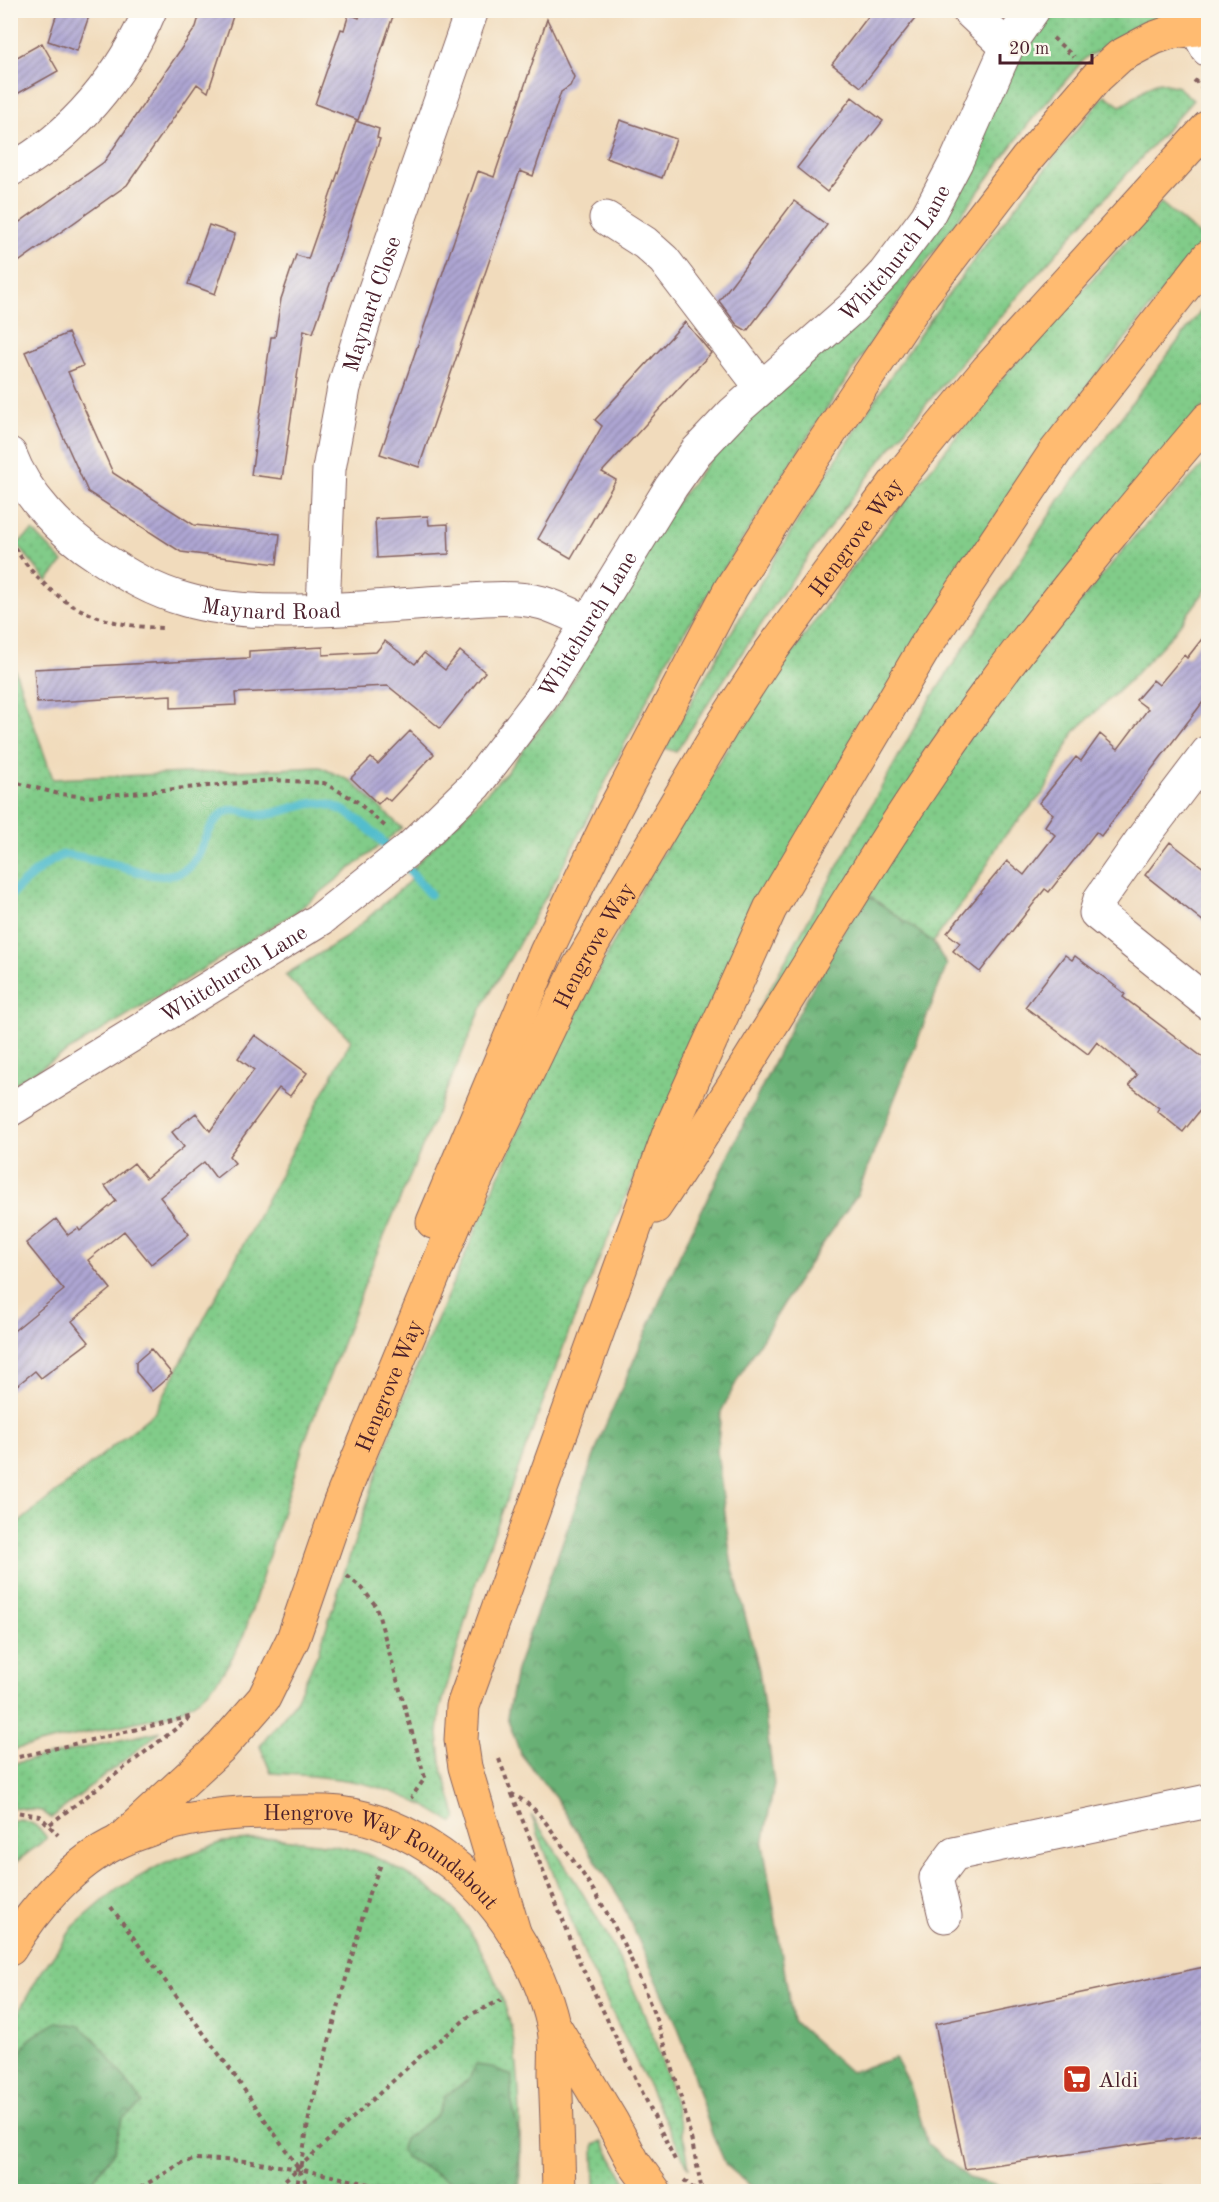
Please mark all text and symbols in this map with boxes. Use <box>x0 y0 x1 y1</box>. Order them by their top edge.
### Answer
scale bar <box>1000 27 1092 65</box>
text: 20 m <box>1009 40 1049 58</box>
street label: Whitchurch Lane <box>836 181 955 327</box>
street label: Maynard Close <box>340 234 406 375</box>
street label: Hengrove Way <box>806 474 908 601</box>
street label: Whitchurch Lane <box>536 548 642 702</box>
street label: Maynard Road <box>200 595 342 624</box>
street label: Hengrove Way <box>551 879 639 1013</box>
street label: Whitchurch Lane <box>157 922 311 1028</box>
street label: Hengrove Way <box>353 1317 427 1456</box>
street label: Hengrove Way Roundabout <box>263 1803 502 1914</box>
supermarket icon: Aldi <box>1061 2063 1093 2095</box>
place label: Aldi <box>1098 2070 1138 2092</box>

